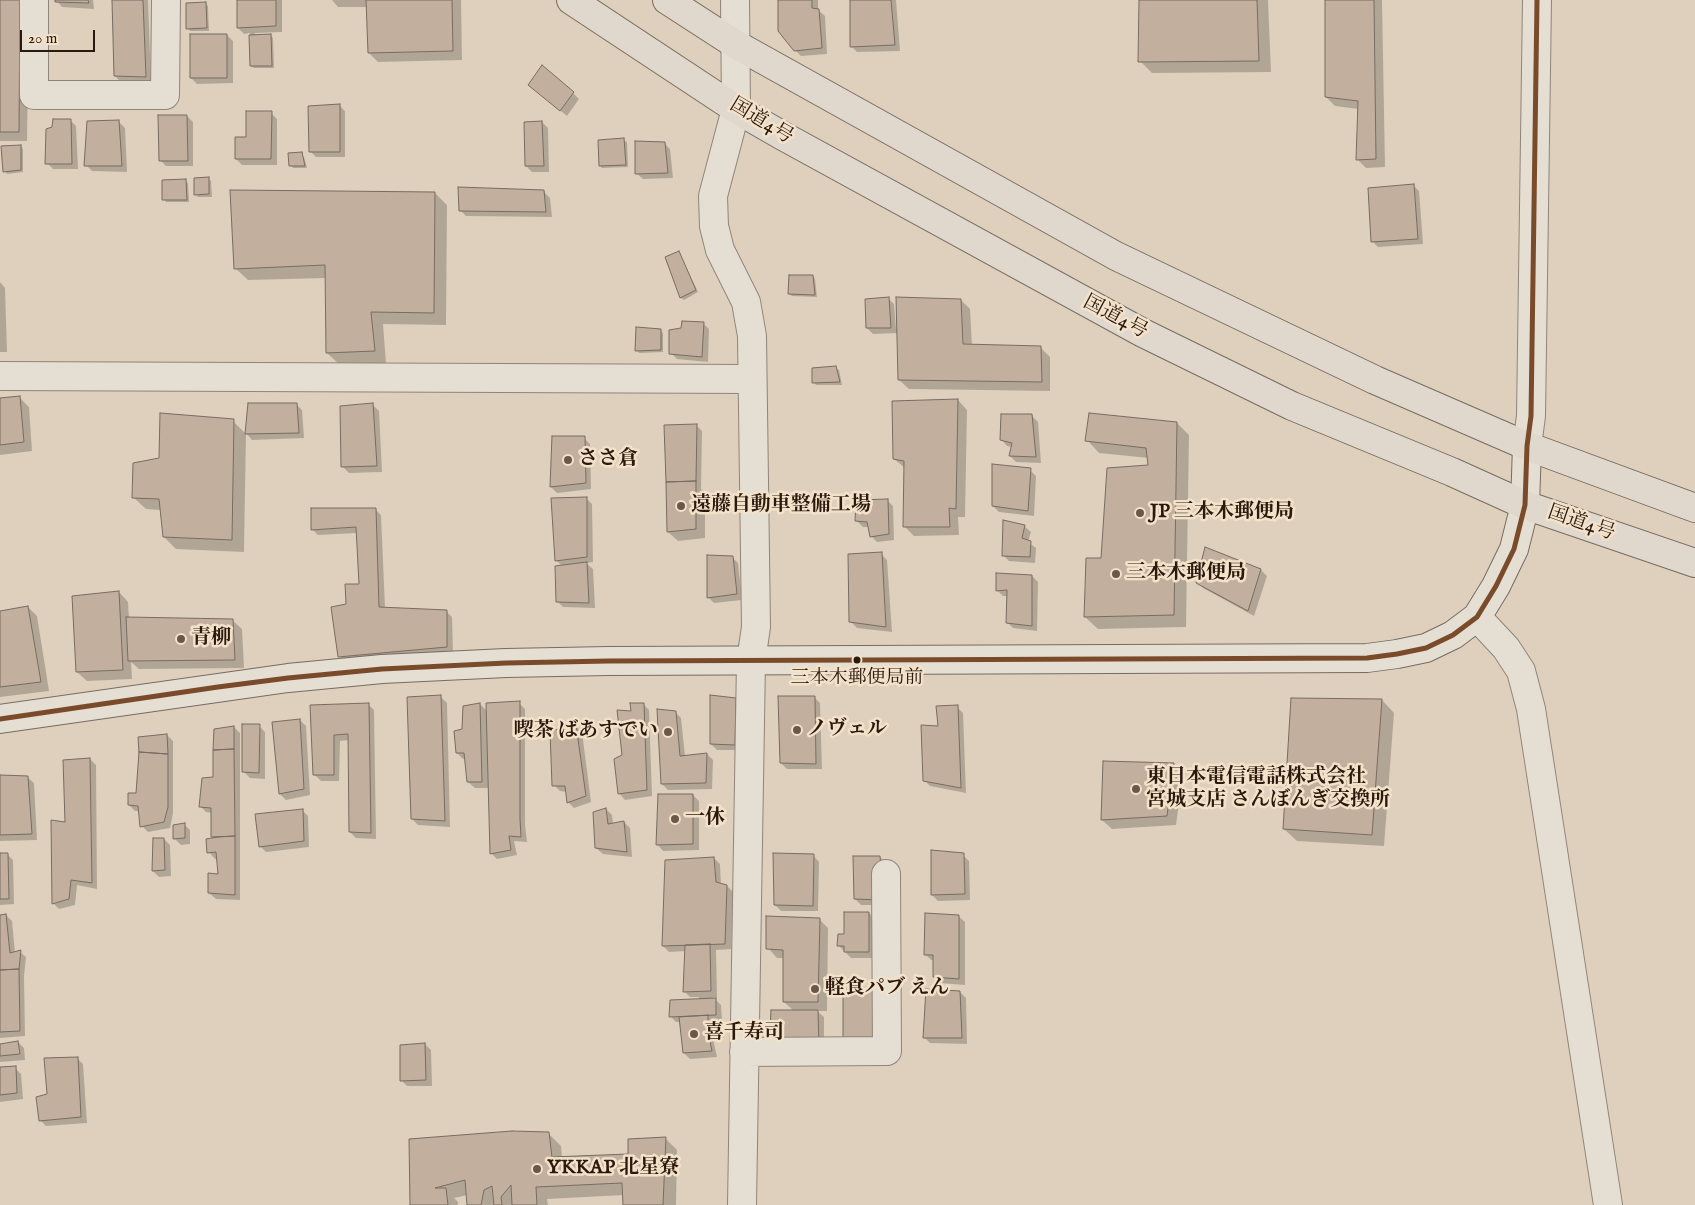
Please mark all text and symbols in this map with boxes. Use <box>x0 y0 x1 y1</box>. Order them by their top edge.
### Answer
scale bar <box>22 20 98 52</box>
text: 20 m <box>28 29 57 48</box>
street label: 国道4号 <box>725 94 797 150</box>
street label: 国道4号 <box>1079 291 1151 345</box>
place label: ささ倉 <box>578 448 638 472</box>
marker: ささ倉 <box>562 454 574 466</box>
place label: 遠藤自動車整備工場 <box>691 494 871 518</box>
marker: 遠藤自動車整備工場 <box>675 500 687 512</box>
place label: JP 三本木郵便局 <box>1150 501 1294 525</box>
street label: 国道4号 <box>1544 501 1618 547</box>
marker: JP 三本木郵便局 <box>1134 507 1146 519</box>
place label: 三本木郵便局 <box>1126 562 1246 586</box>
marker: 三本木郵便局 <box>1110 568 1122 580</box>
place label: 青柳 <box>191 627 231 651</box>
marker: 青柳 <box>175 633 187 645</box>
marker: 三本木郵便局前 <box>852 655 862 665</box>
place label: 三本木郵便局前 <box>791 668 923 690</box>
place label: ノヴェル <box>807 718 887 742</box>
place label: 喫茶 ばあすでい <box>514 720 658 744</box>
marker: ノヴェル <box>791 724 803 736</box>
marker: 喫茶 ばあすでい <box>662 726 674 738</box>
place label: 東日本電信電話株式会社 宮城支店 さんぼんぎ交換所 <box>1146 766 1390 813</box>
marker: 東日本電信電話株式会社 宮城支店 さんぼんぎ交換所 <box>1130 783 1142 795</box>
place label: 一休 <box>685 807 725 831</box>
marker: 一休 <box>669 813 681 825</box>
place label: 軽食パブ えん <box>825 977 949 1001</box>
marker: 軽食パブ えん <box>809 983 821 995</box>
place label: 喜千寿司 <box>704 1022 784 1046</box>
marker: 喜千寿司 <box>688 1028 700 1040</box>
place label: YKKAP 北星寮 <box>547 1157 679 1181</box>
marker: YKKAP 北星寮 <box>531 1163 543 1175</box>

